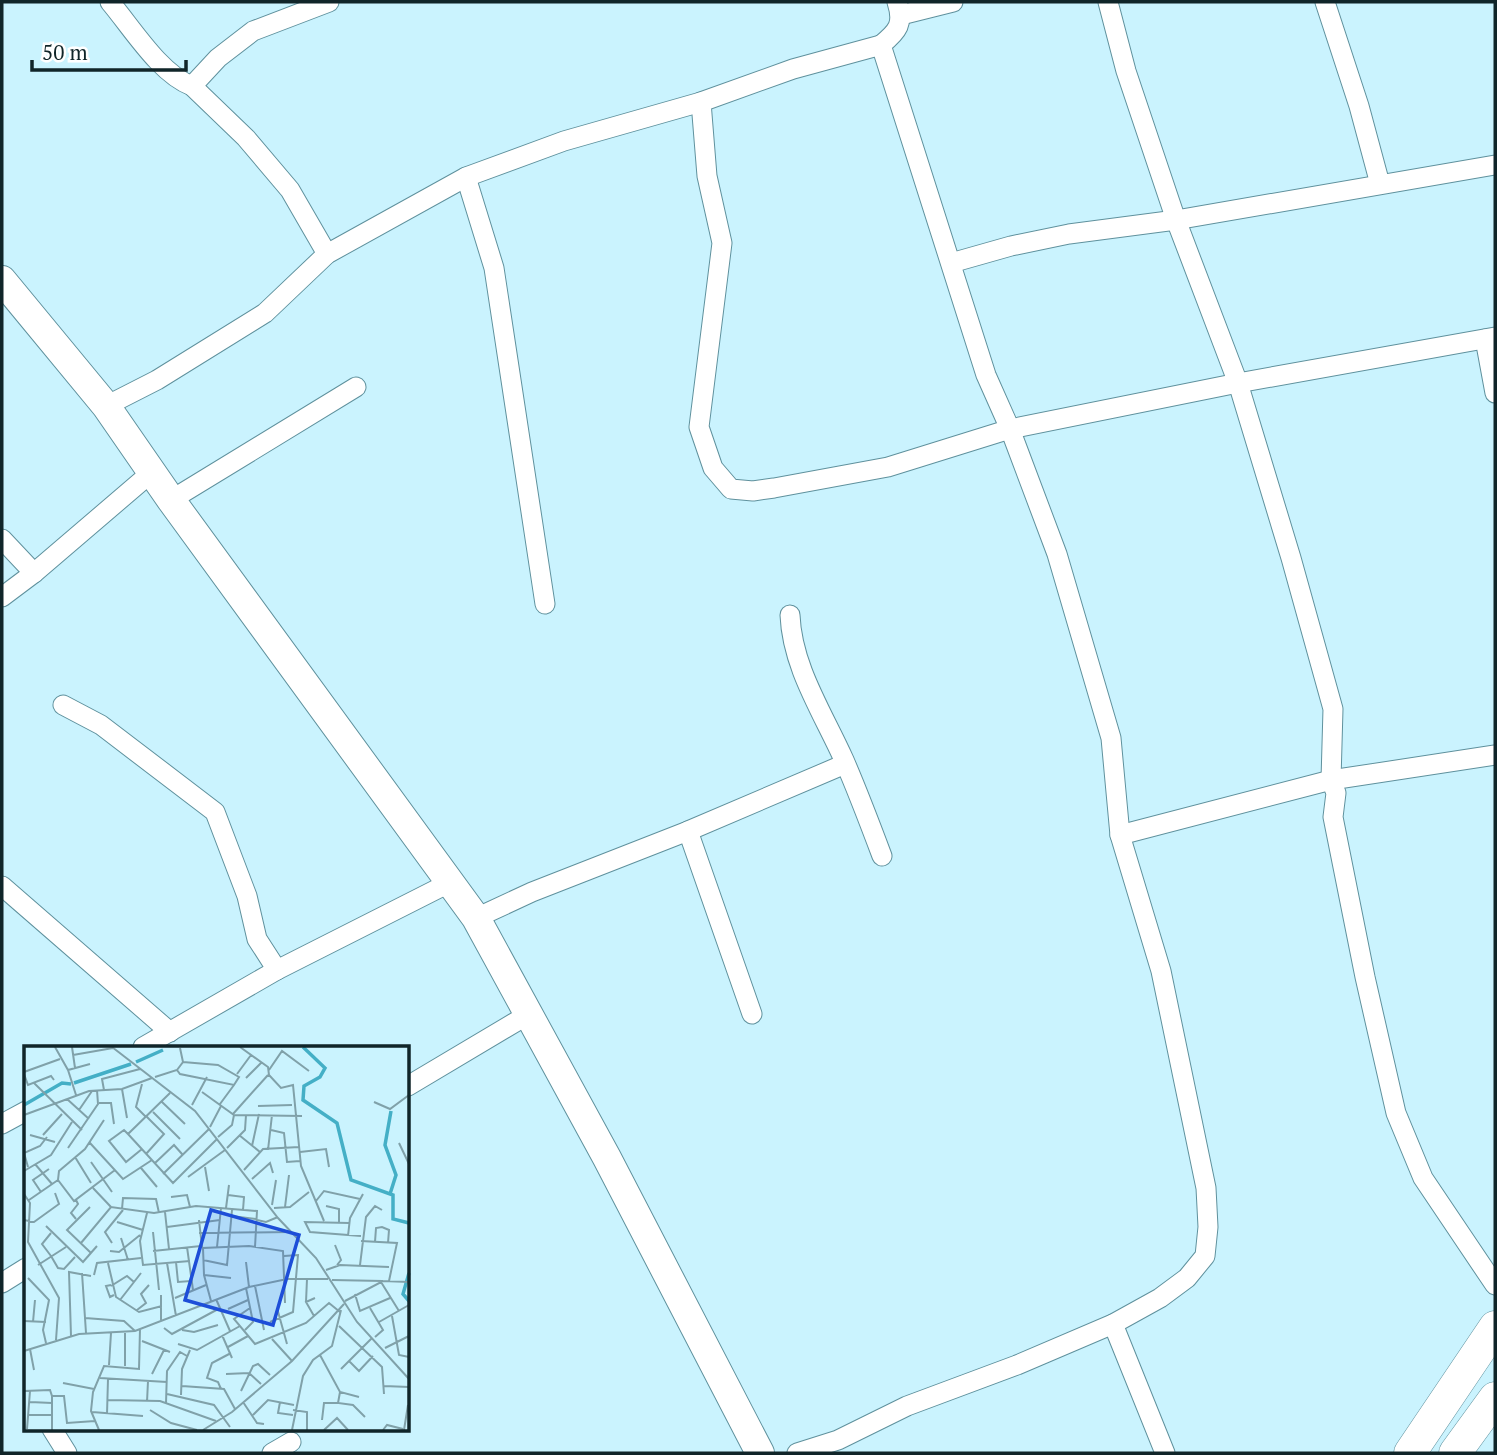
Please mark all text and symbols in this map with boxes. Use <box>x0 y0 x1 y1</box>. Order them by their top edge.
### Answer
scale bar <box>32 28 186 72</box>
text: 50 m <box>42 38 88 66</box>
inset map <box>24 1046 410 1430</box>

